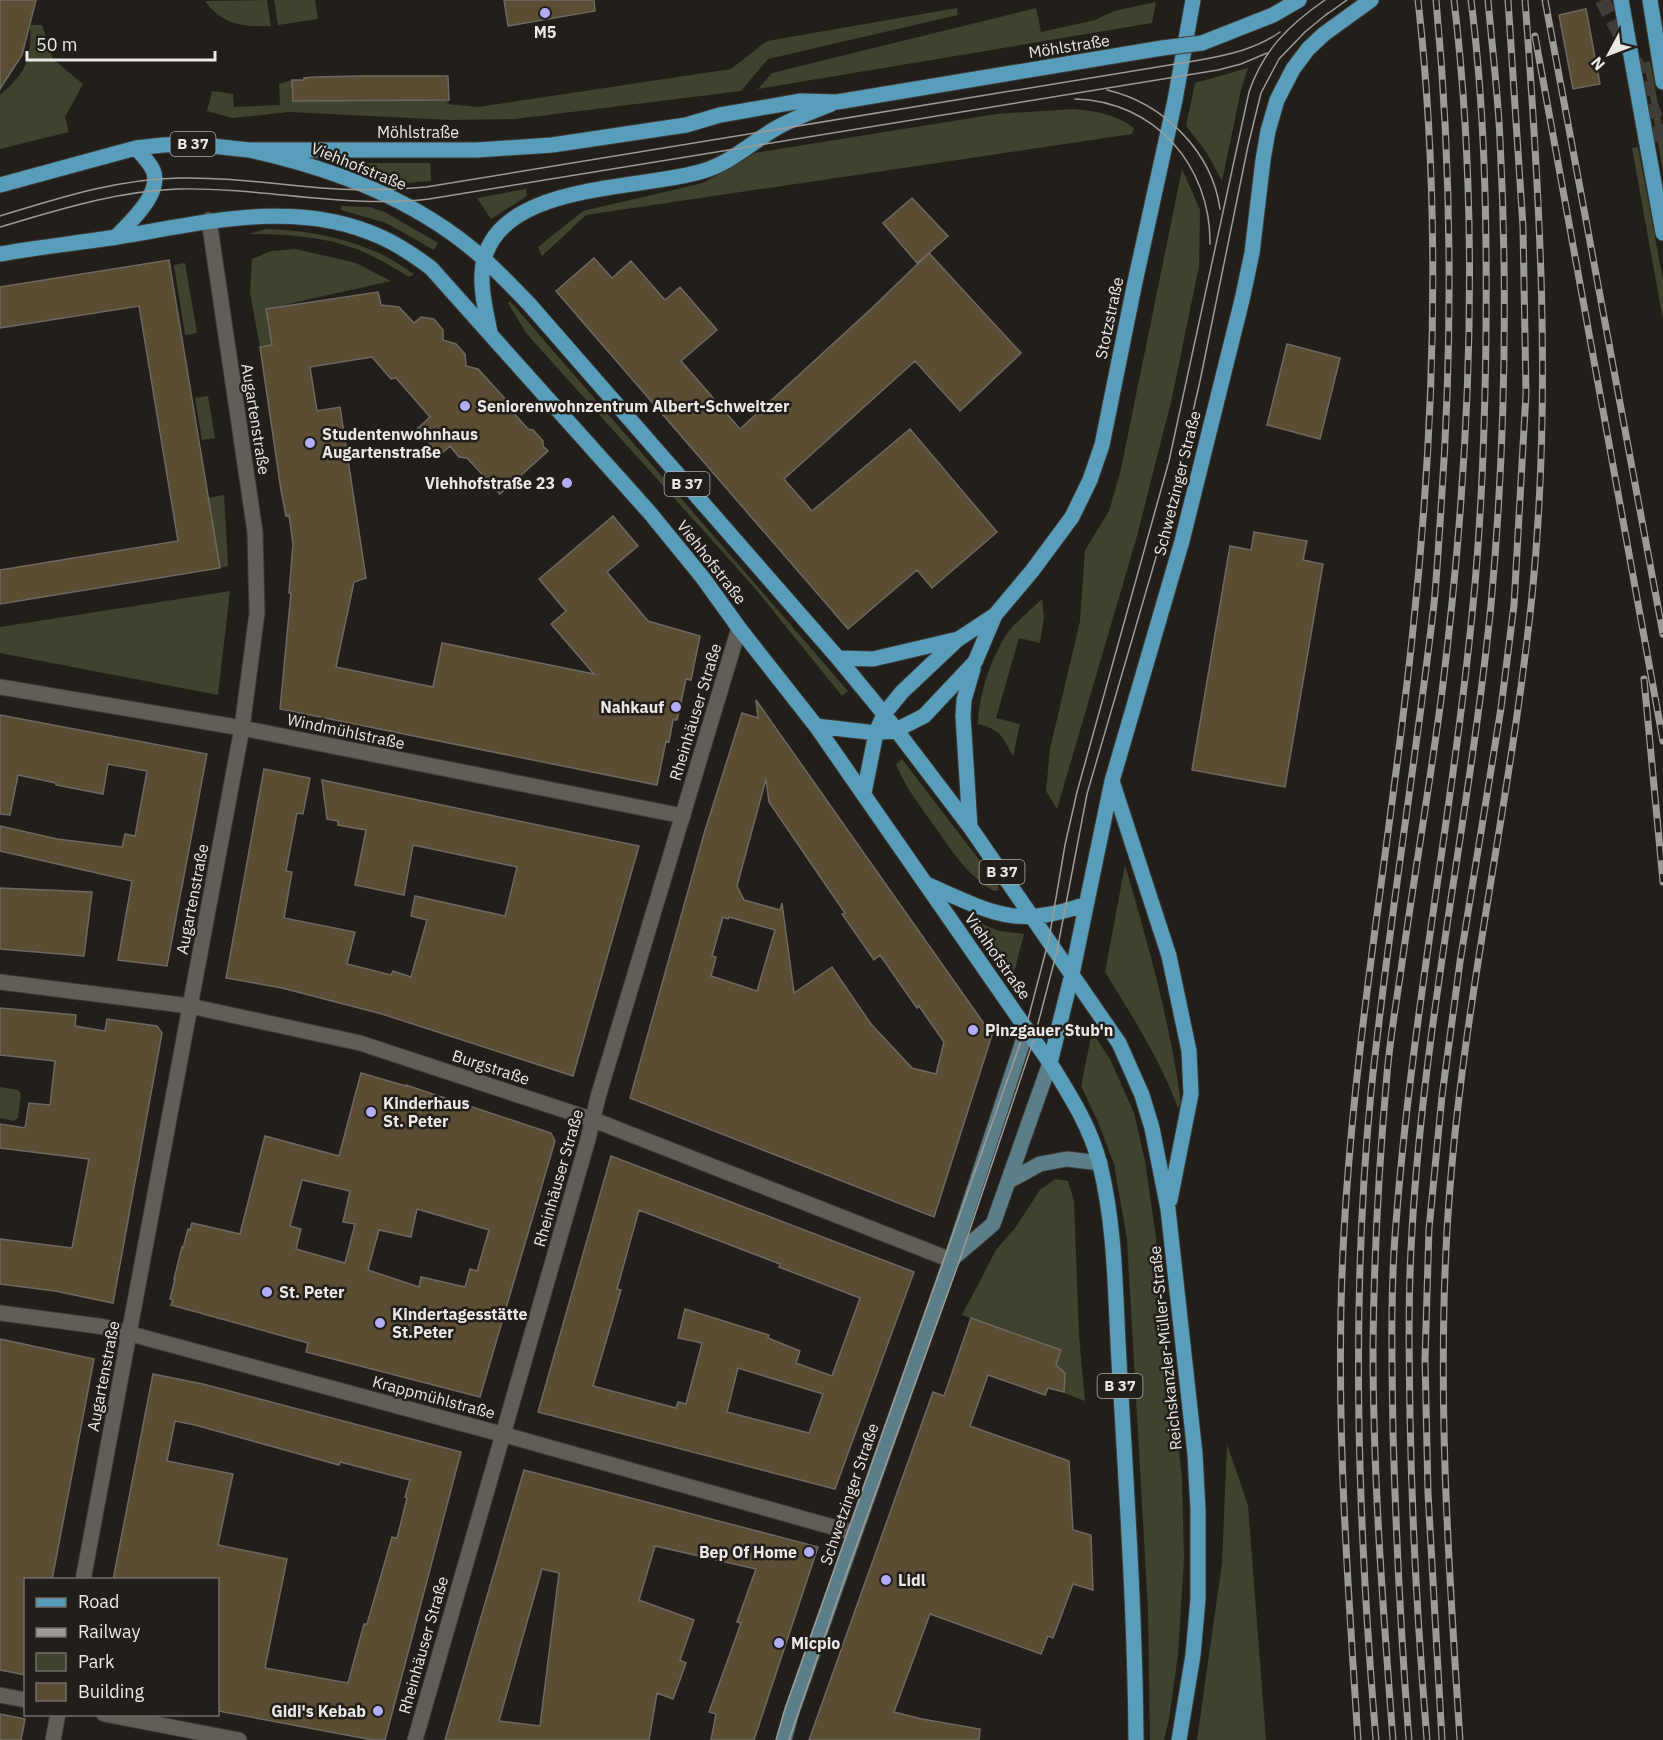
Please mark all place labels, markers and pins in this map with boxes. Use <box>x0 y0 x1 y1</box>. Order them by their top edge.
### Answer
marker: M5 <box>538 6 552 20</box>
place label: M5 <box>534 22 557 42</box>
place label: Seniorenwohnzentrum Albert-Schweitzer <box>477 396 790 416</box>
marker: Seniorenwohnzentrum Albert-Schweitzer <box>458 399 472 413</box>
place label: Studentenwohnhaus Augartenstraße <box>322 424 478 462</box>
marker: Studentenwohnhaus Augartenstraße <box>303 436 317 450</box>
place label: Viehhofstraße 23 <box>425 473 555 493</box>
marker: Viehhofstraße 23 <box>560 476 574 490</box>
place label: Nahkauf <box>600 697 664 717</box>
marker: Nahkauf <box>669 700 683 714</box>
place label: Pinzgauer Stub'n <box>985 1020 1113 1040</box>
marker: Pinzgauer Stub'n <box>966 1023 980 1037</box>
place label: Kinderhaus St. Peter <box>383 1093 470 1131</box>
marker: Kinderhaus St. Peter <box>364 1105 378 1119</box>
place label: St. Peter <box>279 1282 345 1302</box>
marker: St. Peter <box>260 1285 274 1299</box>
place label: Kindertagesstätte St.Peter <box>392 1304 528 1342</box>
marker: Kindertagesstätte St.Peter <box>373 1316 387 1330</box>
place label: Bep Of Home <box>699 1542 797 1562</box>
marker: Bep Of Home <box>802 1545 816 1559</box>
place label: Lidl <box>898 1570 926 1590</box>
marker: Lidl <box>879 1573 893 1587</box>
place label: Micpio <box>791 1633 840 1653</box>
marker: Micpio <box>772 1636 786 1650</box>
place label: Gidi's Kebab <box>271 1701 366 1721</box>
marker: Gidi's Kebab <box>371 1704 385 1718</box>

